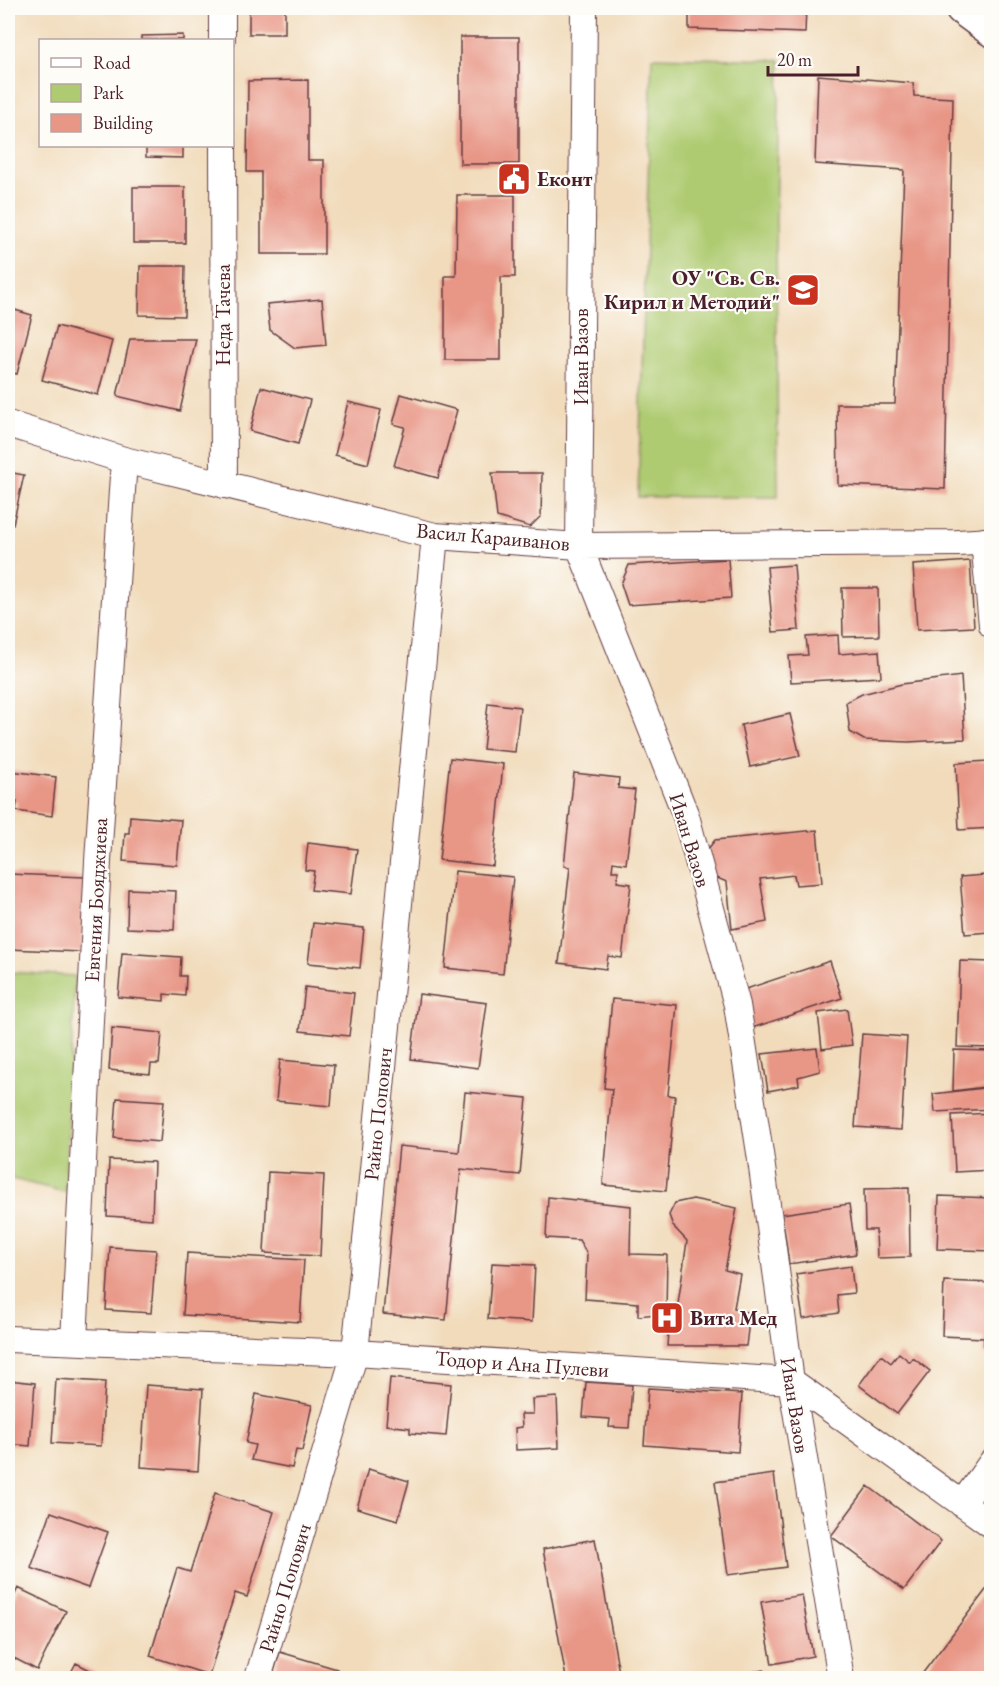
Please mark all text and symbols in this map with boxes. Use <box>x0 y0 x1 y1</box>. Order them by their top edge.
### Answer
legend <box>39 39 234 147</box>
scale bar <box>768 39 858 77</box>
text: 20 m <box>777 48 812 71</box>
text: Road <box>93 51 132 74</box>
text: Park <box>93 81 124 104</box>
text: Building <box>93 111 153 134</box>
public building icon: Еконт <box>496 161 532 197</box>
place label: Еконт <box>537 165 593 192</box>
street label: Неда Тачева <box>209 263 236 366</box>
place label: ОУ "Св. Св. Кирил и Методий" <box>604 264 780 315</box>
school or university icon: ОУ "Св. Св. Кирил и Методий" <box>785 272 821 308</box>
street label: Иван Вазов <box>567 308 594 406</box>
street label: Васил Караиванов <box>415 516 571 557</box>
street label: Иван Вазов <box>663 789 718 890</box>
street label: Евгения Бояджиева <box>78 816 113 983</box>
street label: Райно Попович <box>357 1046 398 1182</box>
hospital icon: Вита Мед <box>649 1300 685 1336</box>
place label: Вита Мед <box>690 1304 777 1331</box>
street label: Тодор и Ана Пулеви <box>434 1344 610 1383</box>
street label: Иван Вазов <box>775 1355 816 1455</box>
street label: Райно Попович <box>252 1520 317 1656</box>

